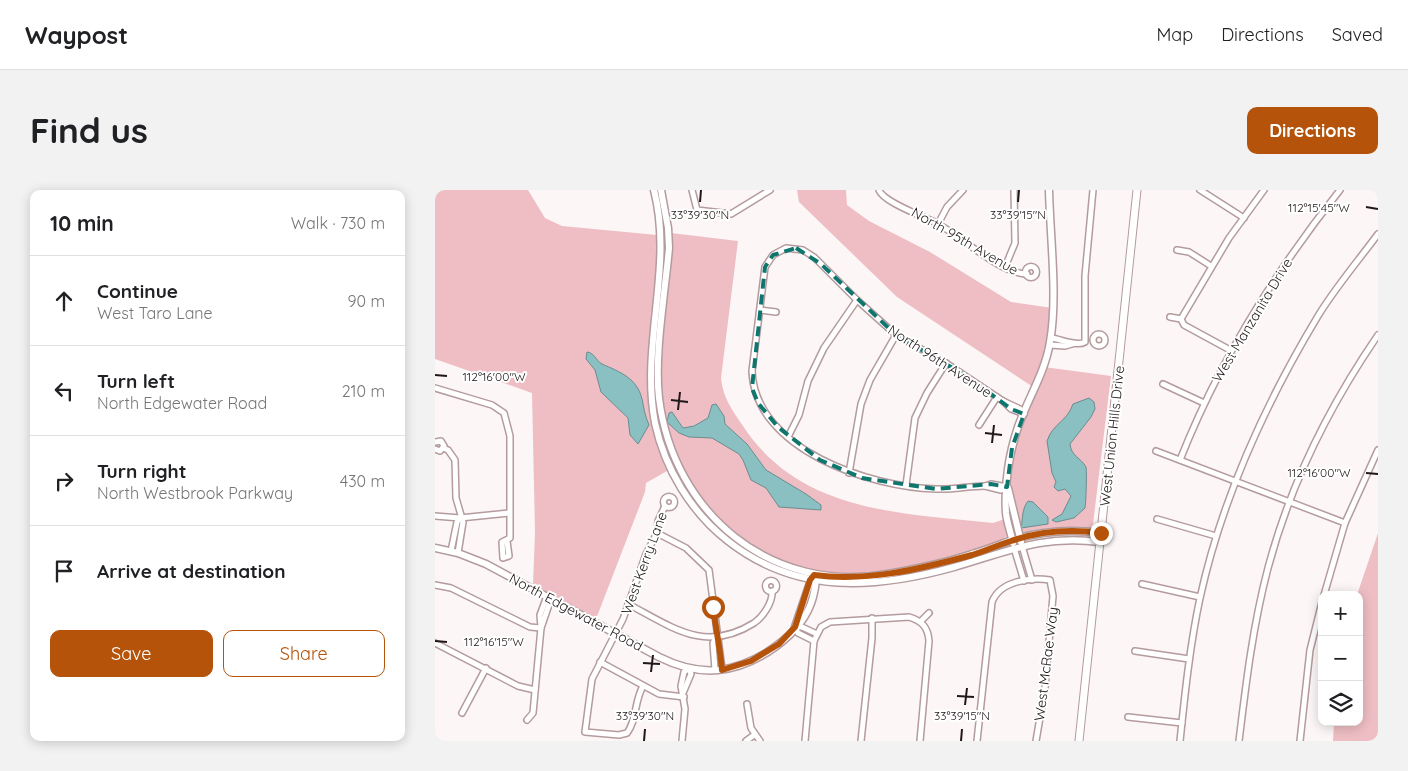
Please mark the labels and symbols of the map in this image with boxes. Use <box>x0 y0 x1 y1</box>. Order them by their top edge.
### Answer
text: 112°15'45"W <box>1288 200 1350 215</box>
street label: North 95th Avenue <box>908 203 1022 279</box>
text: 33°39'30"N <box>671 207 729 222</box>
text: 33°39'15"N <box>990 207 1046 222</box>
street label: West Manzanita Drive <box>1208 255 1296 385</box>
street label: North 96th Avenue <box>885 321 995 401</box>
street label: West Union Hills Drive <box>1096 365 1128 507</box>
text: 112°16'00"W <box>462 369 526 384</box>
text: 112°16'00"W <box>1287 465 1351 480</box>
street label: West Kerry Lane <box>617 509 671 617</box>
route end <box>1090 522 1113 545</box>
street label: North Edgewater Road <box>506 569 646 655</box>
route start <box>702 596 725 619</box>
street label: West McRae Way <box>1030 606 1062 722</box>
text: 112°16'15"W <box>464 634 524 649</box>
text: 33°39'30"N <box>616 708 674 723</box>
text: 33°39'15"N <box>934 708 990 723</box>

